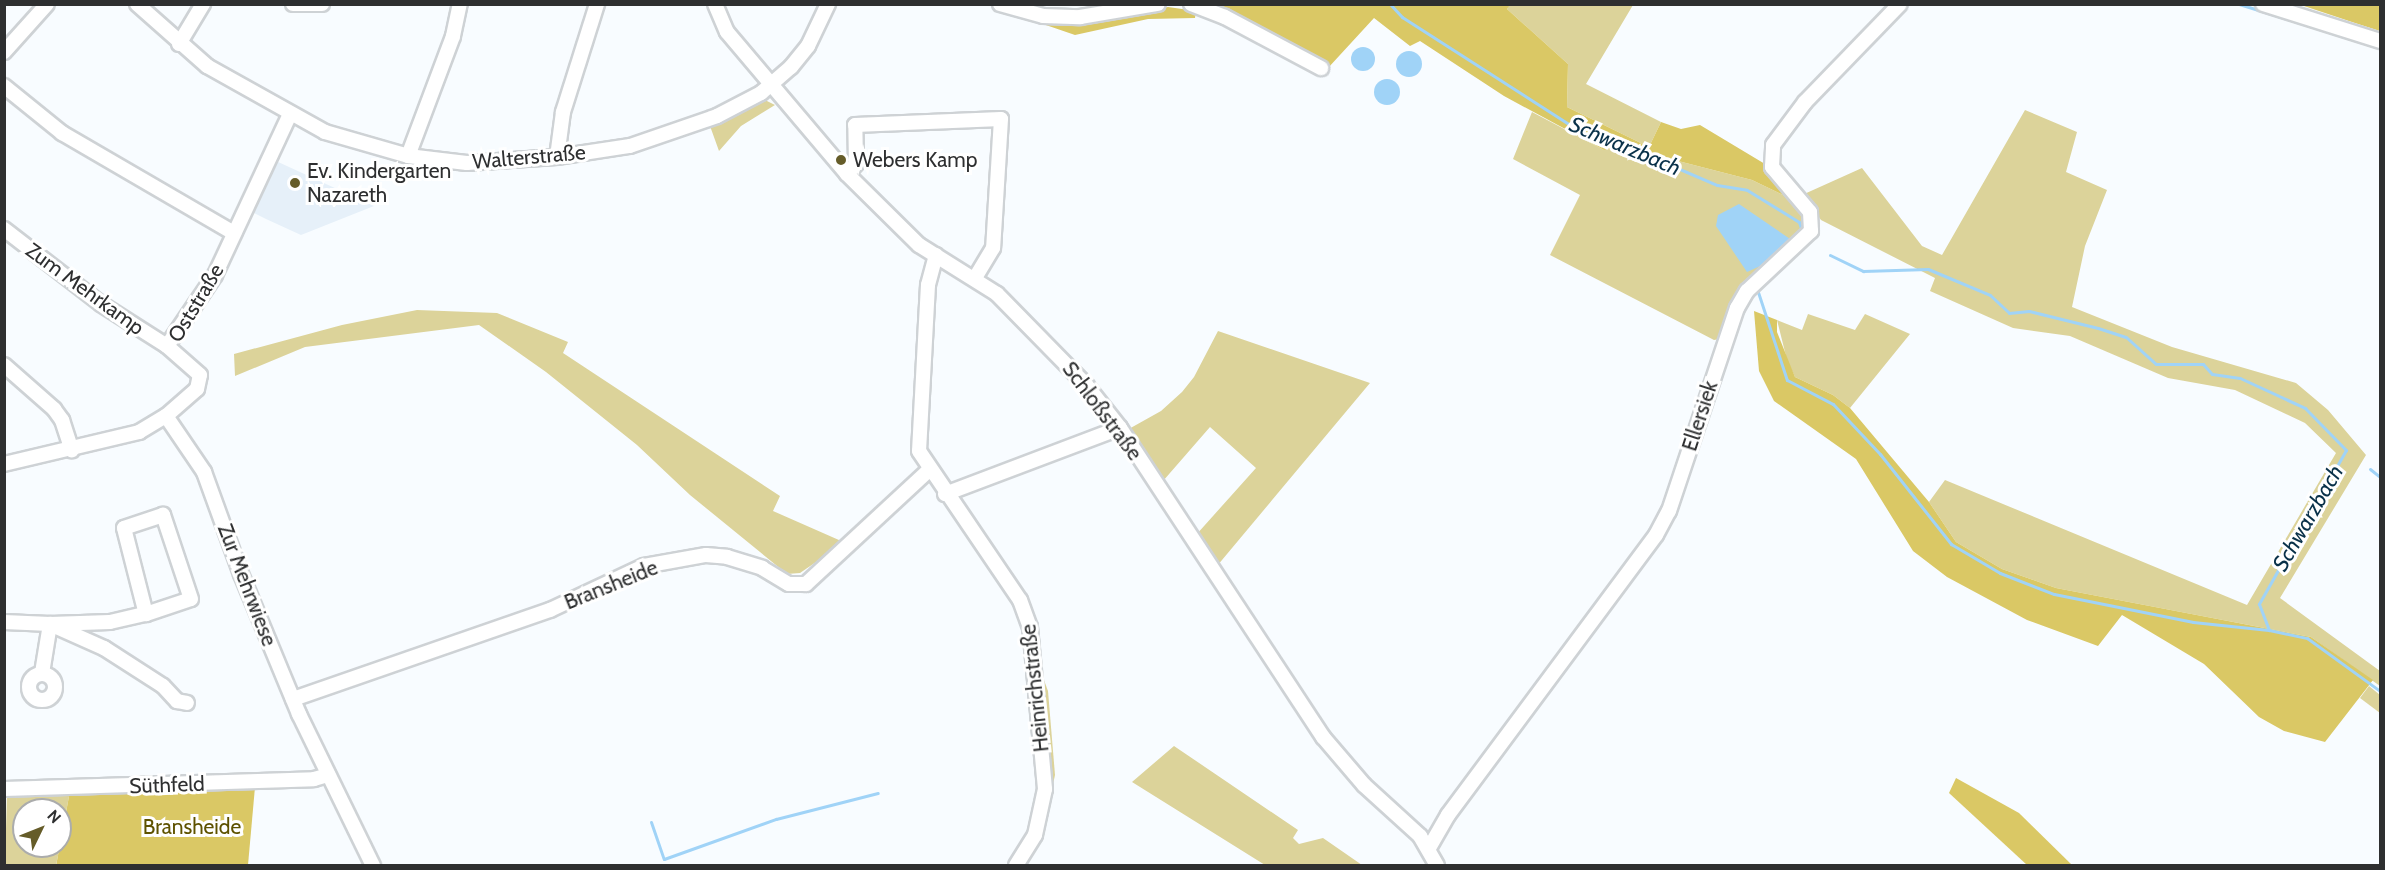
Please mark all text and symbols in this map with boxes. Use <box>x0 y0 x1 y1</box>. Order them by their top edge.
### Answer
water label: Schwarzbach <box>1566 111 1684 181</box>
street label: Walterstraße <box>471 140 587 174</box>
place label: Webers Kamp <box>853 147 977 173</box>
marker: Webers Kamp <box>834 153 848 167</box>
place label: Ev. Kindergarten Nazareth <box>307 158 451 208</box>
marker: Ev. Kindergarten Nazareth <box>288 176 302 190</box>
street label: Zum Mehrkamp <box>21 238 149 340</box>
street label: Oststraße <box>163 259 229 347</box>
street label: Schloßstraße <box>1057 357 1147 465</box>
street label: Ellersiek <box>1677 378 1723 454</box>
water label: Schwarzbach <box>2267 460 2349 576</box>
street label: Zur Mehrwiese <box>212 520 282 650</box>
street label: Bransheide <box>561 555 661 615</box>
street label: Heinrichstraße <box>1016 623 1054 753</box>
street label: Süthfeld <box>129 771 205 799</box>
north arrow <box>12 798 72 858</box>
text: N <box>43 806 65 827</box>
park label: Bransheide <box>143 814 241 840</box>

